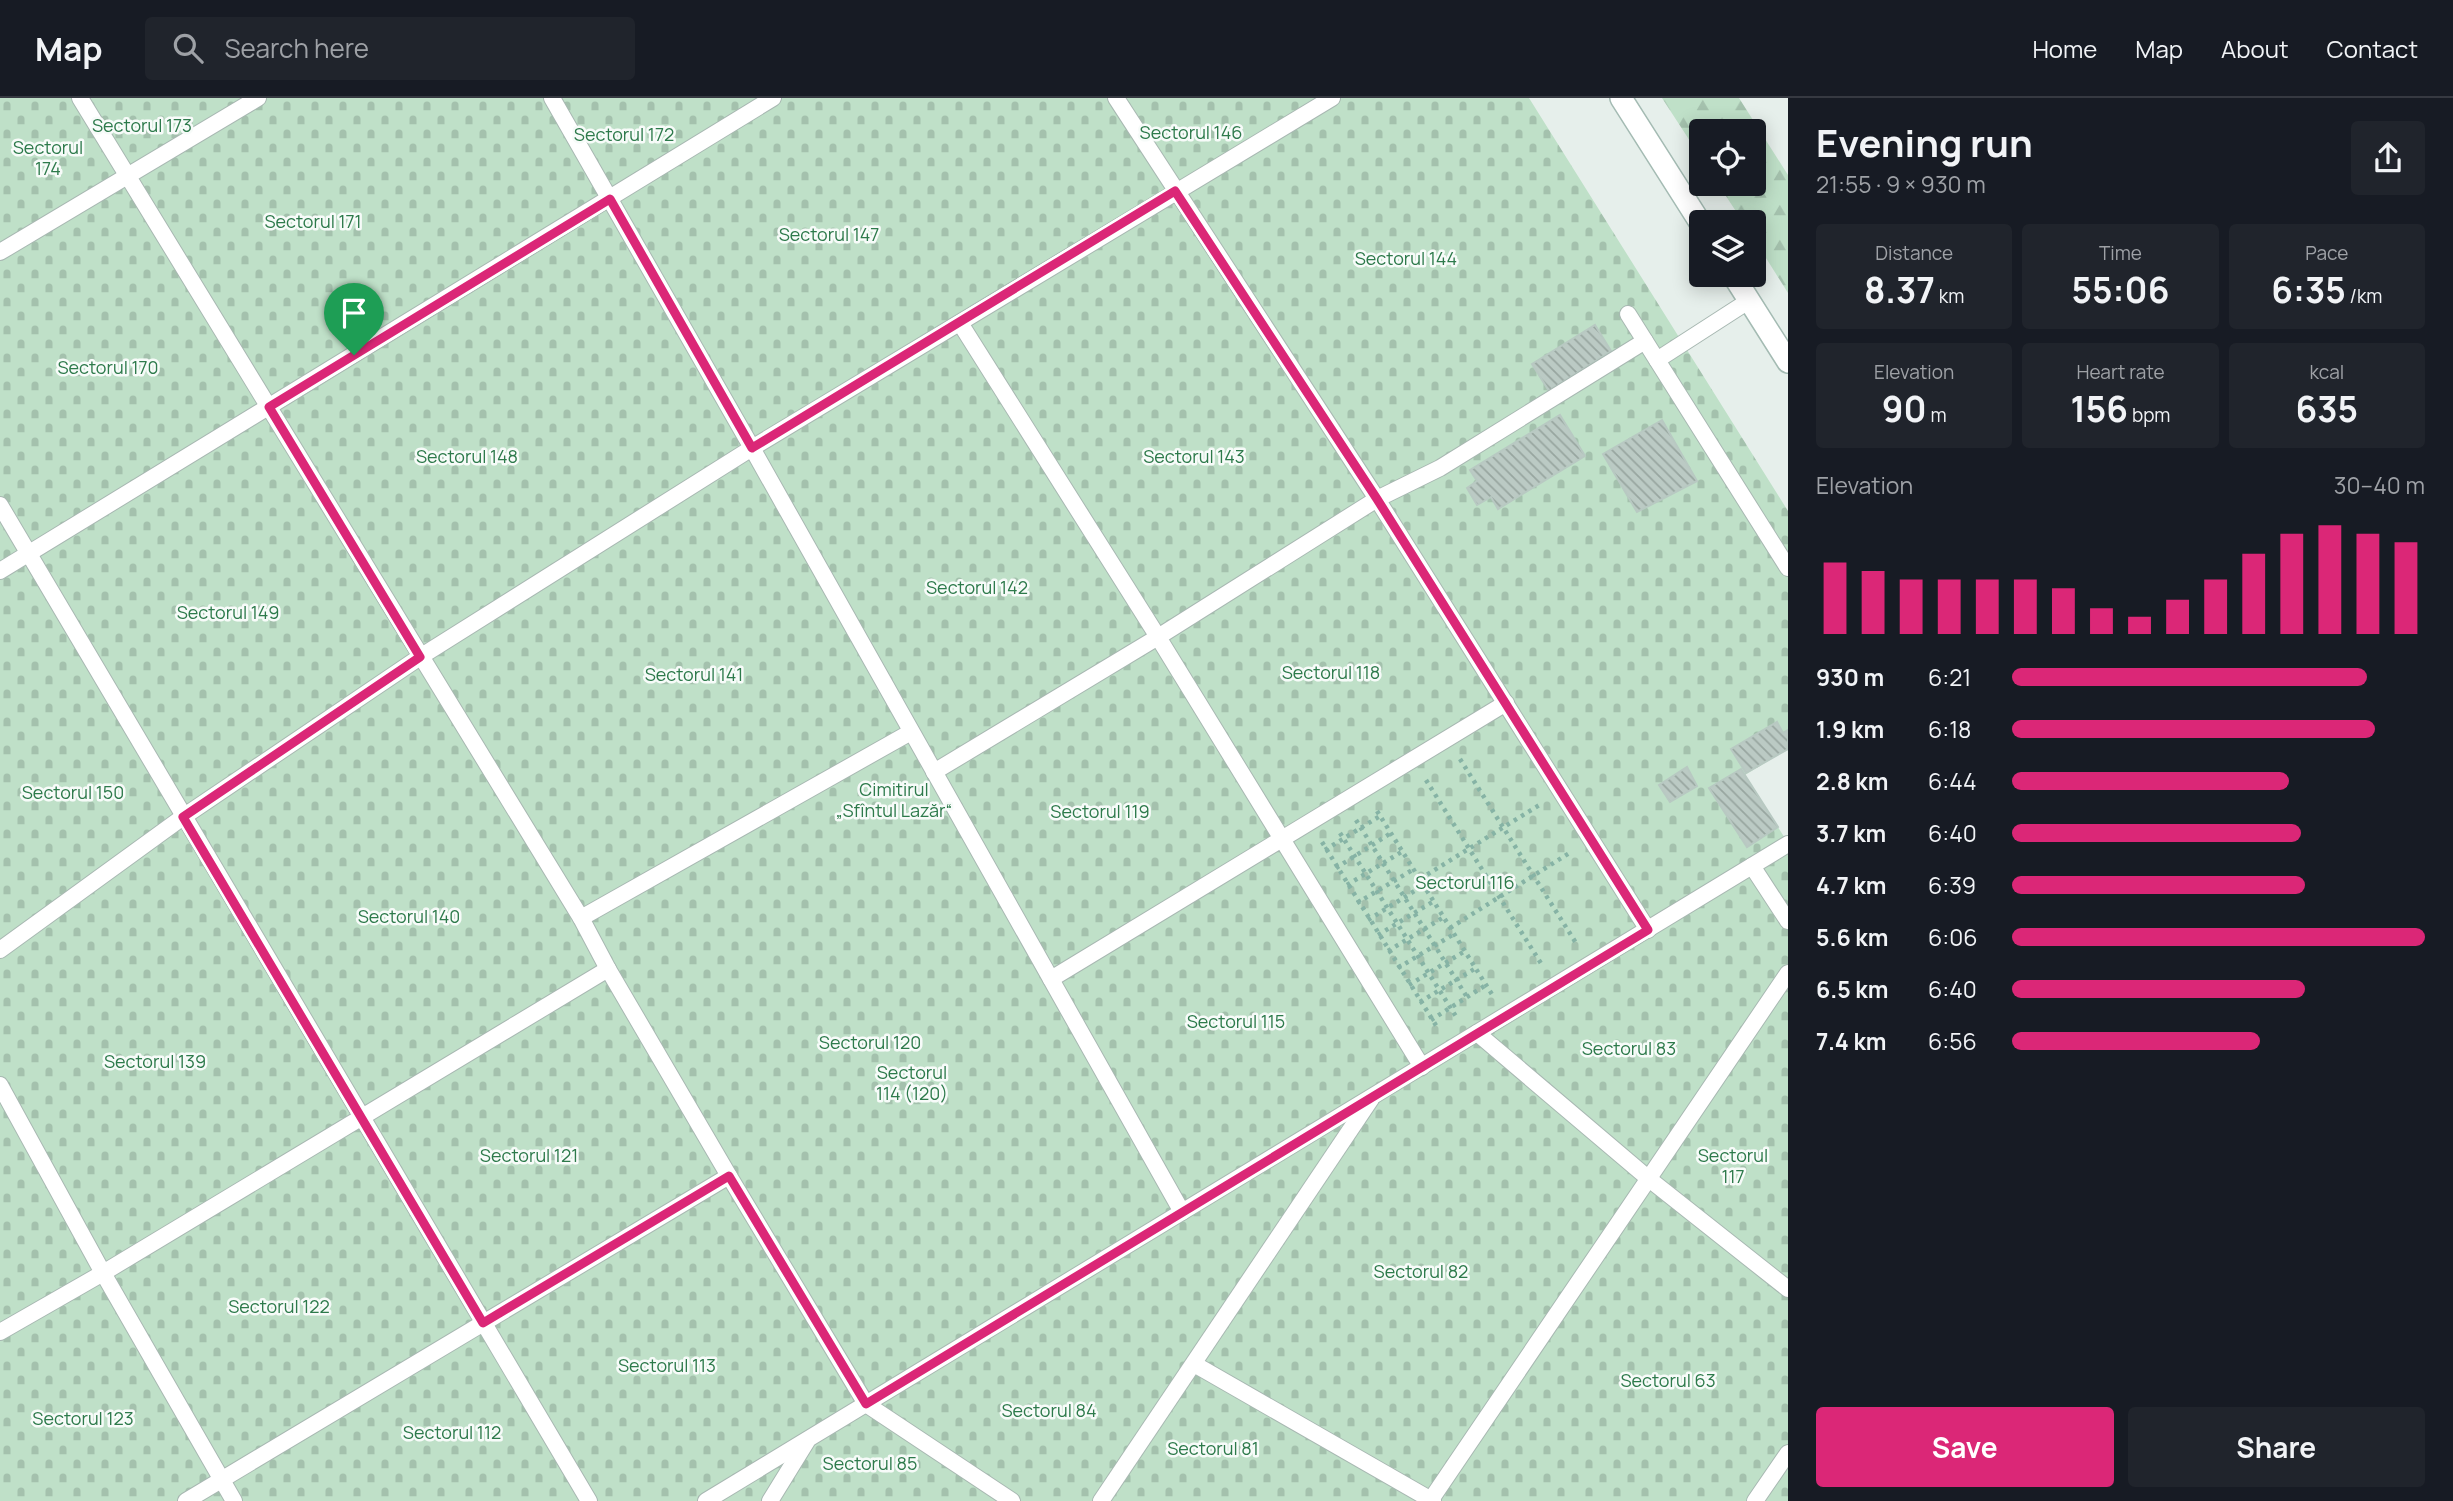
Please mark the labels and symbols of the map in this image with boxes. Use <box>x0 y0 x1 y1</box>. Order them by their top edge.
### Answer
park label: Sectorul 173 <box>92 113 192 137</box>
park label: Sectorul 146 <box>1140 120 1242 144</box>
park label: Sectorul 172 <box>574 122 674 146</box>
park label: Sectorul 174 <box>13 135 83 180</box>
park label: Sectorul 171 <box>264 209 362 233</box>
park label: Sectorul 147 <box>779 222 879 246</box>
park label: Sectorul 144 <box>1355 246 1457 270</box>
pin <box>324 283 384 355</box>
park label: Sectorul 170 <box>57 355 159 379</box>
park label: Sectorul 148 <box>416 444 518 468</box>
park label: Sectorul 143 <box>1143 444 1245 468</box>
park label: Sectorul 142 <box>926 575 1028 599</box>
park label: Sectorul 149 <box>177 600 279 624</box>
park label: Sectorul 118 <box>1282 660 1380 684</box>
park label: Sectorul 141 <box>645 662 743 686</box>
park label: Cimitirul „Sfîntul Lazăr“ <box>836 777 952 822</box>
park label: Sectorul 150 <box>22 780 124 804</box>
park label: Sectorul 119 <box>1050 799 1150 823</box>
park label: Sectorul 116 <box>1415 870 1515 894</box>
park label: Sectorul 140 <box>358 904 460 928</box>
park label: Sectorul 115 <box>1187 1009 1285 1033</box>
park label: Sectorul 120 <box>819 1030 921 1054</box>
park label: Sectorul 83 <box>1582 1036 1676 1060</box>
park label: Sectorul 139 <box>104 1049 206 1073</box>
park label: Sectorul 114 (120) <box>876 1060 948 1105</box>
park label: Sectorul 121 <box>480 1143 578 1167</box>
park label: Sectorul 117 <box>1698 1143 1768 1188</box>
park label: Sectorul 82 <box>1374 1259 1468 1283</box>
park label: Sectorul 122 <box>228 1294 330 1318</box>
park label: Sectorul 113 <box>618 1353 716 1377</box>
park label: Sectorul 63 <box>1620 1368 1716 1392</box>
park label: Sectorul 84 <box>1001 1398 1097 1422</box>
park label: Sectorul 123 <box>32 1406 134 1430</box>
park label: Sectorul 112 <box>403 1420 501 1444</box>
park label: Sectorul 81 <box>1167 1436 1259 1460</box>
park label: Sectorul 85 <box>823 1451 917 1475</box>

